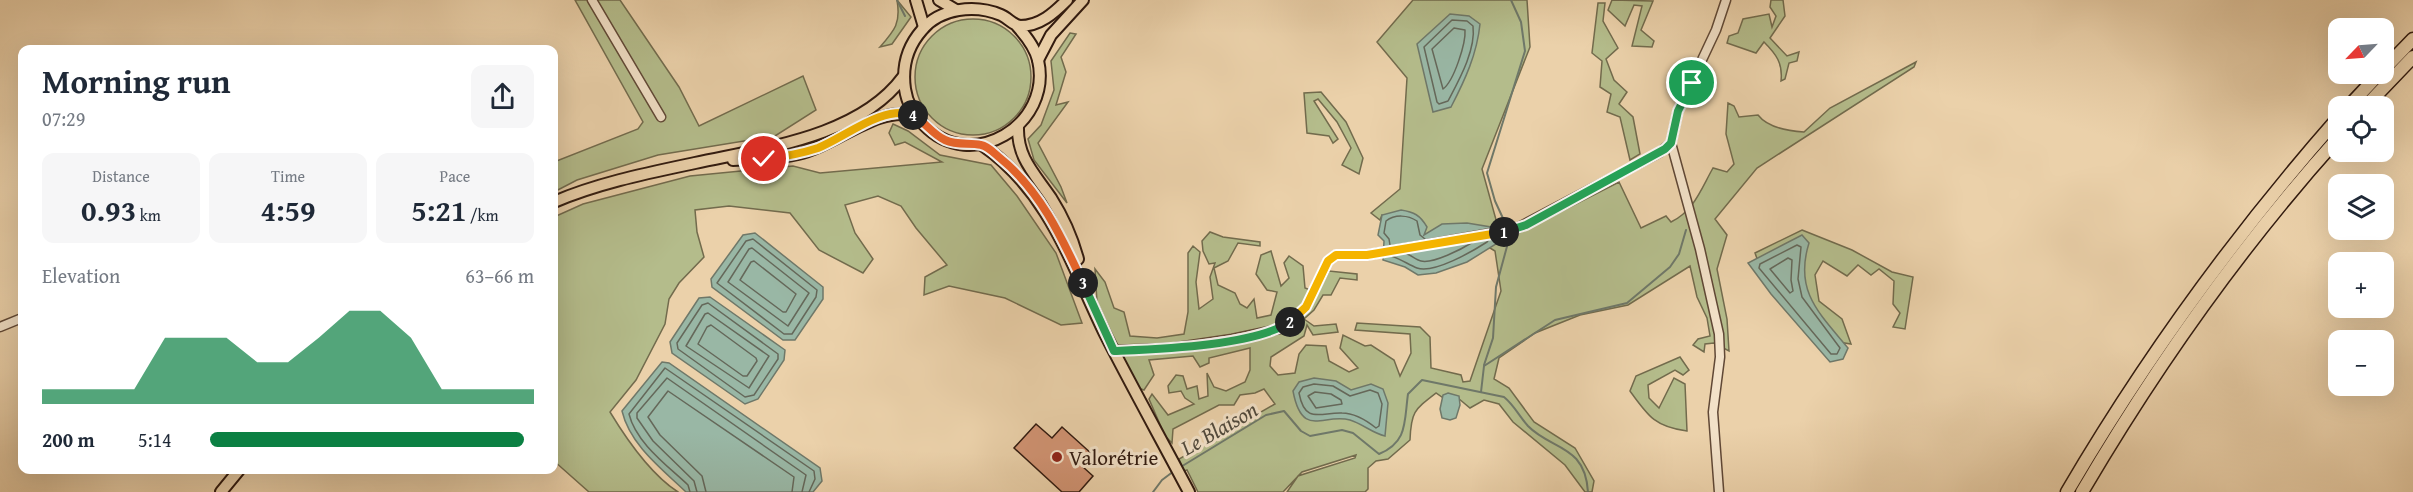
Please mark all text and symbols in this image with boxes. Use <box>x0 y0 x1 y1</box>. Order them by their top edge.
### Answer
north arrow <box>2328 18 2394 84</box>
map controls <box>2328 18 2394 396</box>
text: Morning run <box>42 57 231 105</box>
pin <box>1666 57 1717 108</box>
button: share <box>471 65 534 128</box>
icon: arrive <box>1675 66 1708 99</box>
button: locate <box>2328 96 2394 162</box>
pin: 4 <box>898 100 928 130</box>
text: 4 <box>909 103 917 127</box>
text: 07:29 <box>42 104 85 133</box>
pin <box>738 133 789 184</box>
icon: check <box>747 142 780 175</box>
text: Distance <box>92 164 150 188</box>
text: Time <box>271 164 305 188</box>
text: Pace <box>440 164 470 188</box>
button: layers <box>2328 174 2394 240</box>
text: 0.93 <box>81 188 136 232</box>
text: 4:59 <box>260 188 316 232</box>
text: 5:21 <box>411 188 466 232</box>
text: km <box>136 203 161 227</box>
text: /km <box>466 203 499 227</box>
pin: 1 <box>1489 217 1519 247</box>
text: 1 <box>1500 220 1508 244</box>
button: + <box>2328 252 2394 318</box>
text: Elevation <box>42 261 120 290</box>
text: 63–66 m <box>465 261 534 290</box>
pin: 3 <box>1068 268 1098 298</box>
text: 3 <box>1079 271 1087 295</box>
pin: 2 <box>1275 307 1305 337</box>
text: 2 <box>1286 310 1294 334</box>
button: − <box>2328 330 2394 396</box>
water label: Le Blaison <box>1174 393 1263 463</box>
text: 200 m <box>42 425 95 454</box>
text: 5:14 <box>138 425 172 454</box>
place label: Valorétrie <box>1069 442 1159 473</box>
marker: Valorétrie <box>1050 450 1064 464</box>

